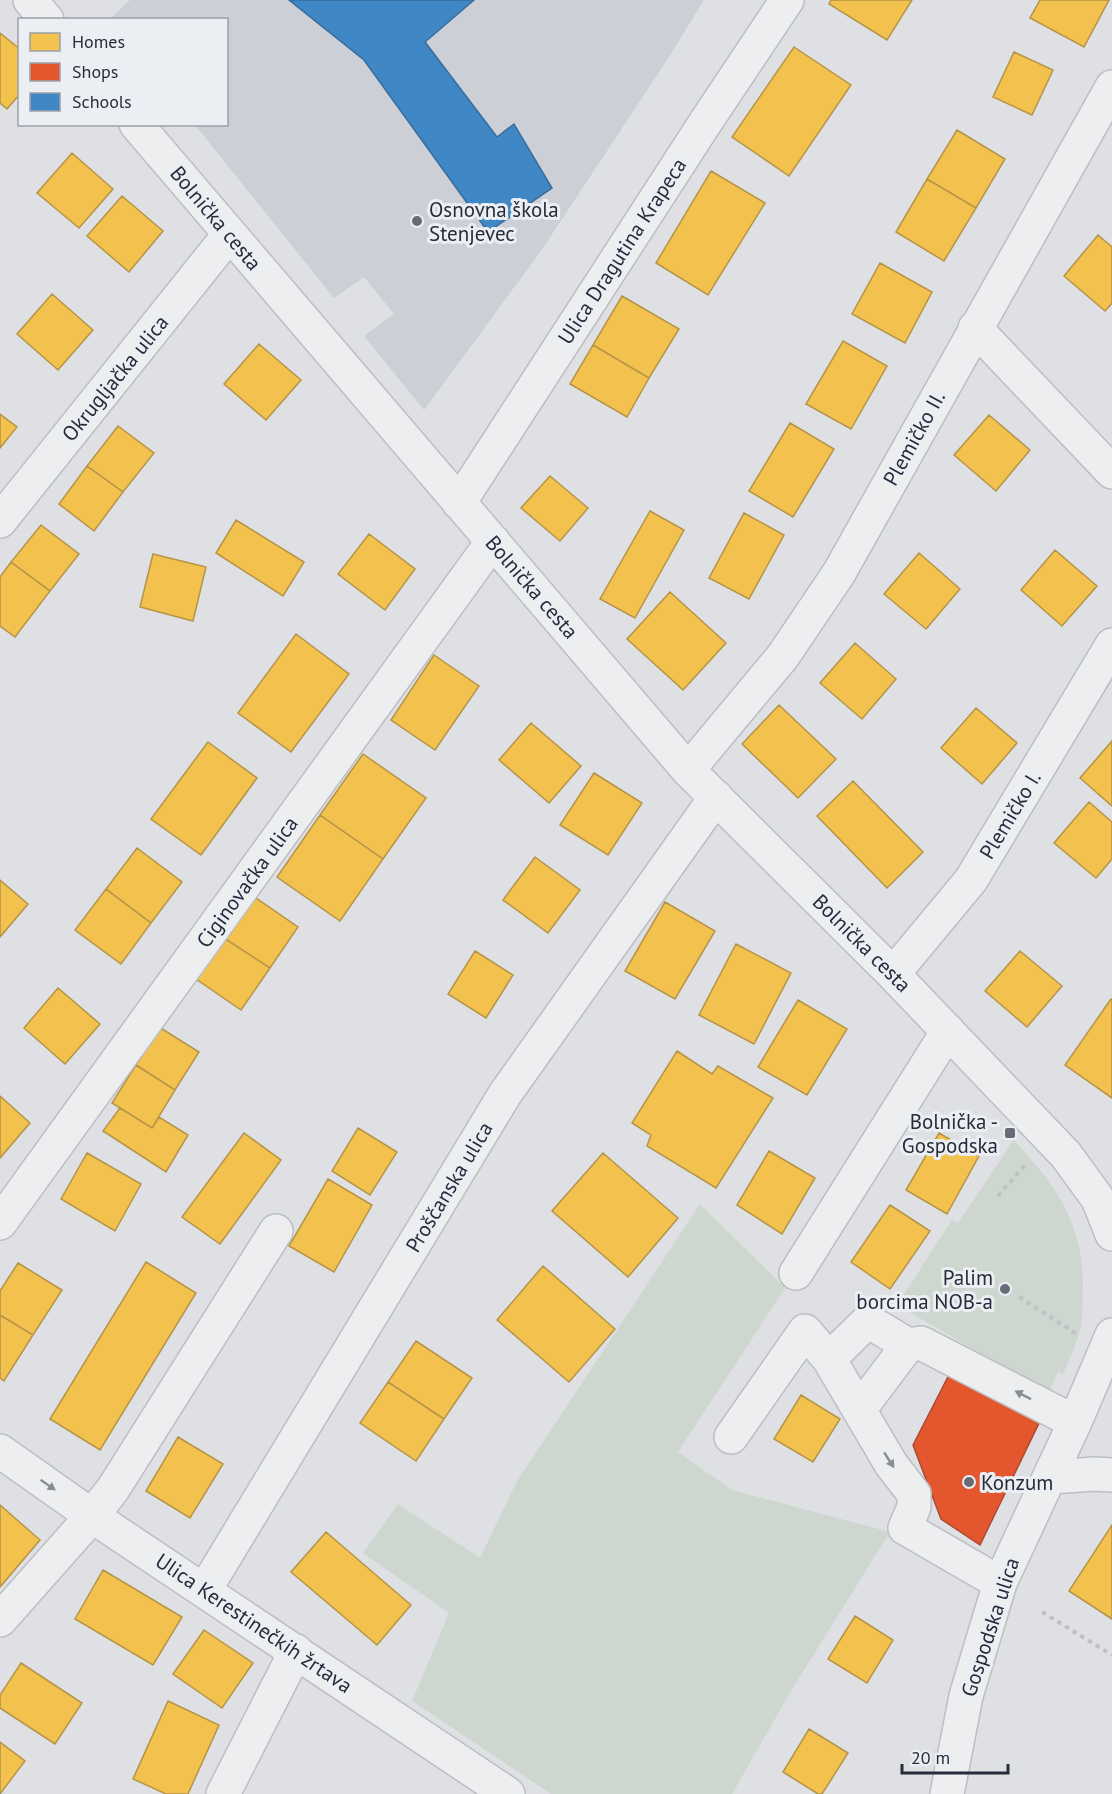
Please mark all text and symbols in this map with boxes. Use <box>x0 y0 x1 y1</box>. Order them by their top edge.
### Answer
legend <box>18 18 228 126</box>
text: Homes <box>72 30 125 53</box>
text: Shops <box>72 60 118 83</box>
text: Schools <box>72 90 132 113</box>
street label: Ulica Dragutina Krapeca <box>552 153 692 349</box>
street label: Bolnička cesta <box>164 160 268 276</box>
place label: Osnovna škola Stenjevec <box>429 196 559 247</box>
marker: Osnovna škola Stenjevec <box>410 214 424 228</box>
street label: Okrugljačka ulica <box>56 309 174 447</box>
street label: Plemičko II. <box>877 386 951 490</box>
street label: Bolnička cesta <box>480 530 584 644</box>
street label: Plemičko I. <box>973 766 1047 864</box>
street label: Ciginovačka ulica <box>190 811 304 953</box>
street label: Bolnička cesta <box>807 888 917 998</box>
place label: Bolnička - Gospodska <box>902 1108 998 1159</box>
street label: Proščanska ulica <box>399 1117 499 1257</box>
marker: Bolnička - Gospodska <box>1003 1126 1017 1140</box>
place label: Palim borcima NOB-a <box>856 1264 993 1315</box>
marker: Palim borcima NOB-a <box>998 1282 1012 1296</box>
one-way arrow <box>1014 1390 1031 1400</box>
one-way arrow <box>884 1452 895 1469</box>
place label: Konzum <box>981 1469 1053 1496</box>
marker: Konzum <box>962 1475 976 1489</box>
one-way arrow <box>40 1479 56 1490</box>
street label: Ulica Kerestinečkih žrtava <box>150 1547 358 1699</box>
street label: Gospodska ulica <box>955 1554 1025 1700</box>
scale bar <box>902 1737 1008 1775</box>
text: 20 m <box>911 1746 950 1769</box>

